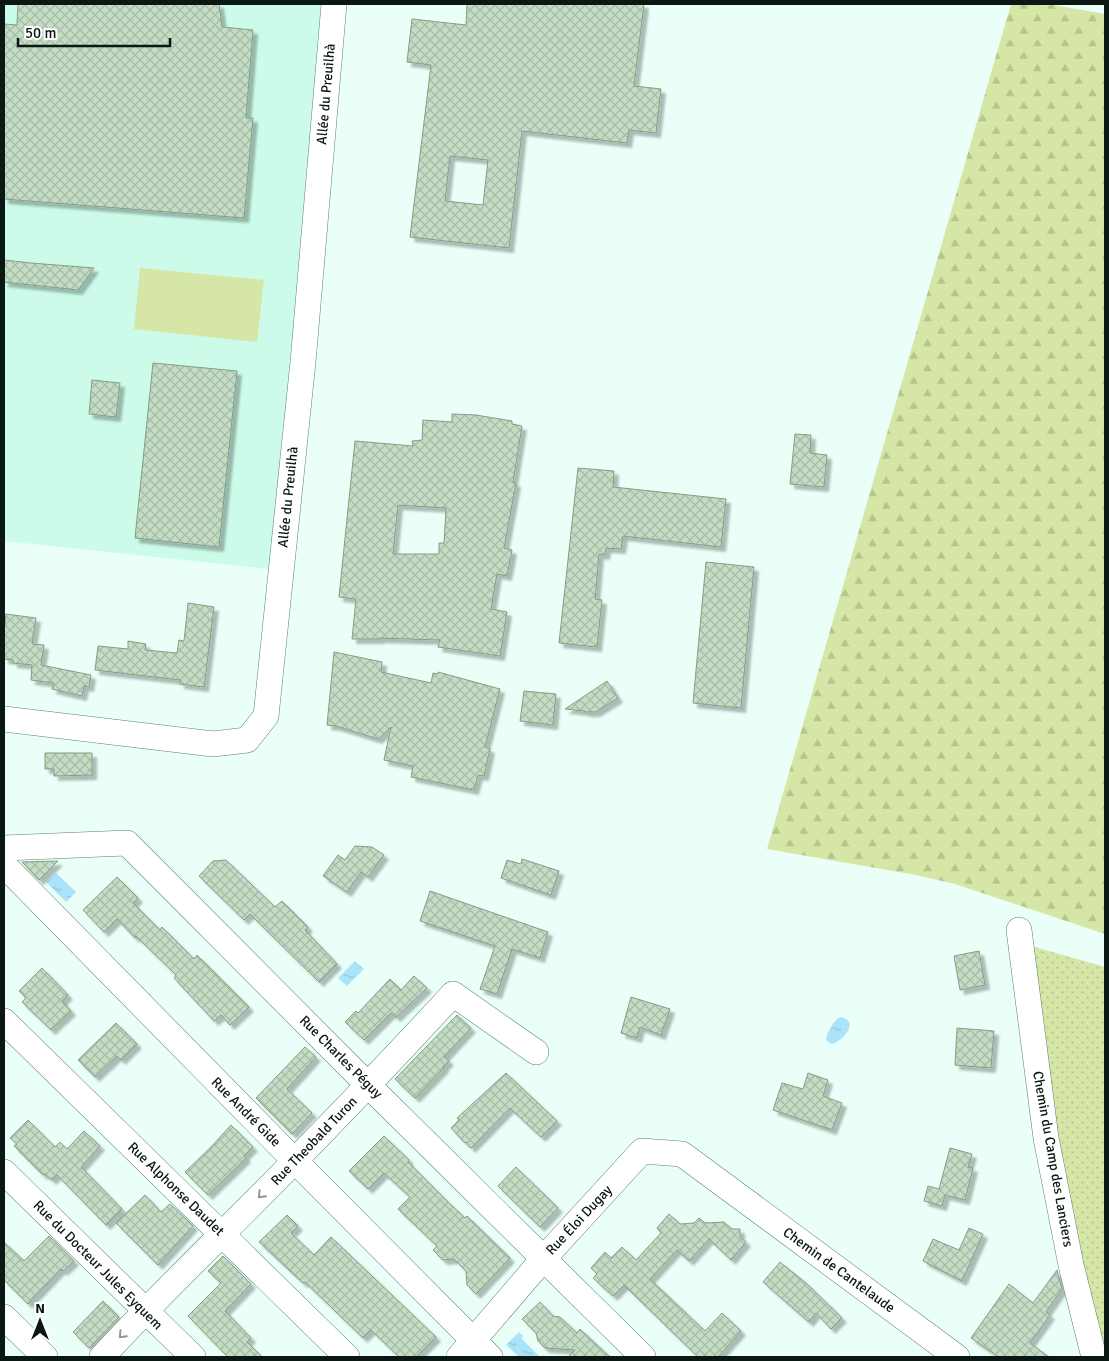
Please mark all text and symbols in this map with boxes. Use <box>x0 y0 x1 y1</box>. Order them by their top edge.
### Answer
scale bar <box>18 15 170 47</box>
text: 50 m <box>25 24 56 42</box>
street label: Allée du Preuilhà <box>313 43 339 145</box>
street label: Allée du Preuilhà <box>274 446 302 548</box>
street label: Rue Charles Péguy <box>296 1012 386 1102</box>
street label: Chemin du Camp des Lanciers <box>1029 1070 1077 1248</box>
street label: Rue André Gide <box>208 1074 284 1150</box>
street label: Rue Theobald Turon <box>267 1093 361 1189</box>
street label: Rue Alphonse Daudet <box>124 1139 228 1239</box>
street label: Rue Éloi Dugay <box>542 1181 616 1259</box>
one-way arrow <box>258 1189 267 1198</box>
street label: Rue du Docteur Jules Eyquem <box>30 1197 166 1333</box>
street label: Chemin de Cantelaude <box>780 1224 898 1316</box>
north arrow <box>15 1296 65 1346</box>
text: N <box>35 1300 45 1317</box>
one-way arrow <box>119 1330 128 1339</box>

